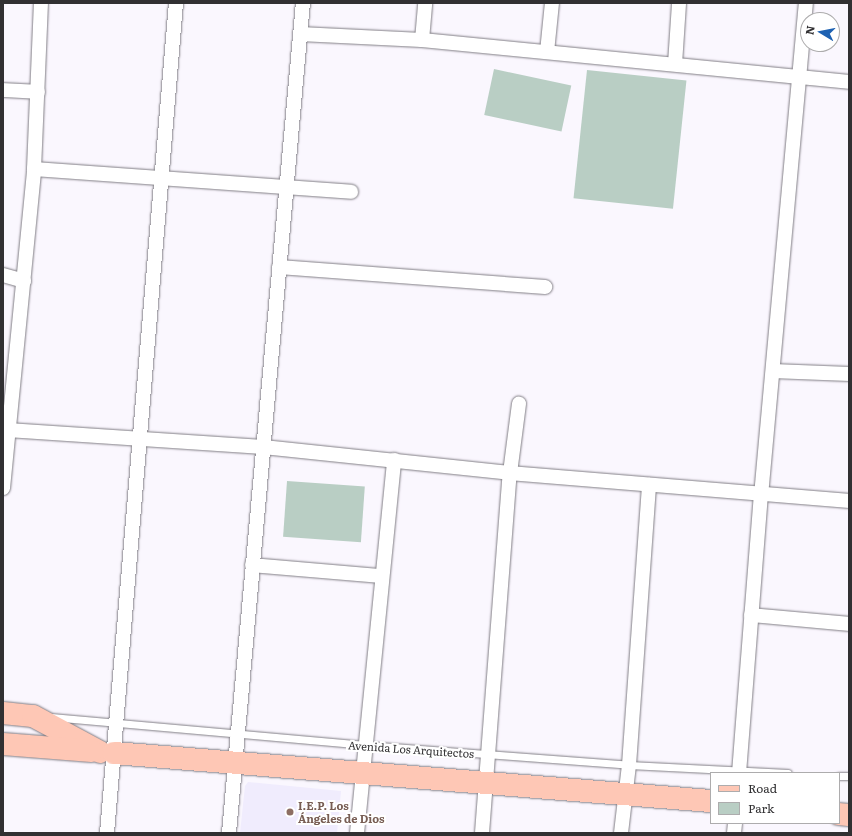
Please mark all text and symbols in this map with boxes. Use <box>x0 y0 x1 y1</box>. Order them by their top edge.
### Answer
north arrow <box>800 12 840 52</box>
text: N <box>800 24 818 36</box>
street label: Avenida Los Arquitectos <box>348 738 474 760</box>
legend <box>710 772 840 824</box>
text: Road <box>748 779 777 797</box>
place label: I.E.P. Los Ángeles de Dios <box>298 799 384 825</box>
text: Park <box>748 799 774 817</box>
marker: I.E.P. Los Ángeles de Dios <box>285 807 295 817</box>

